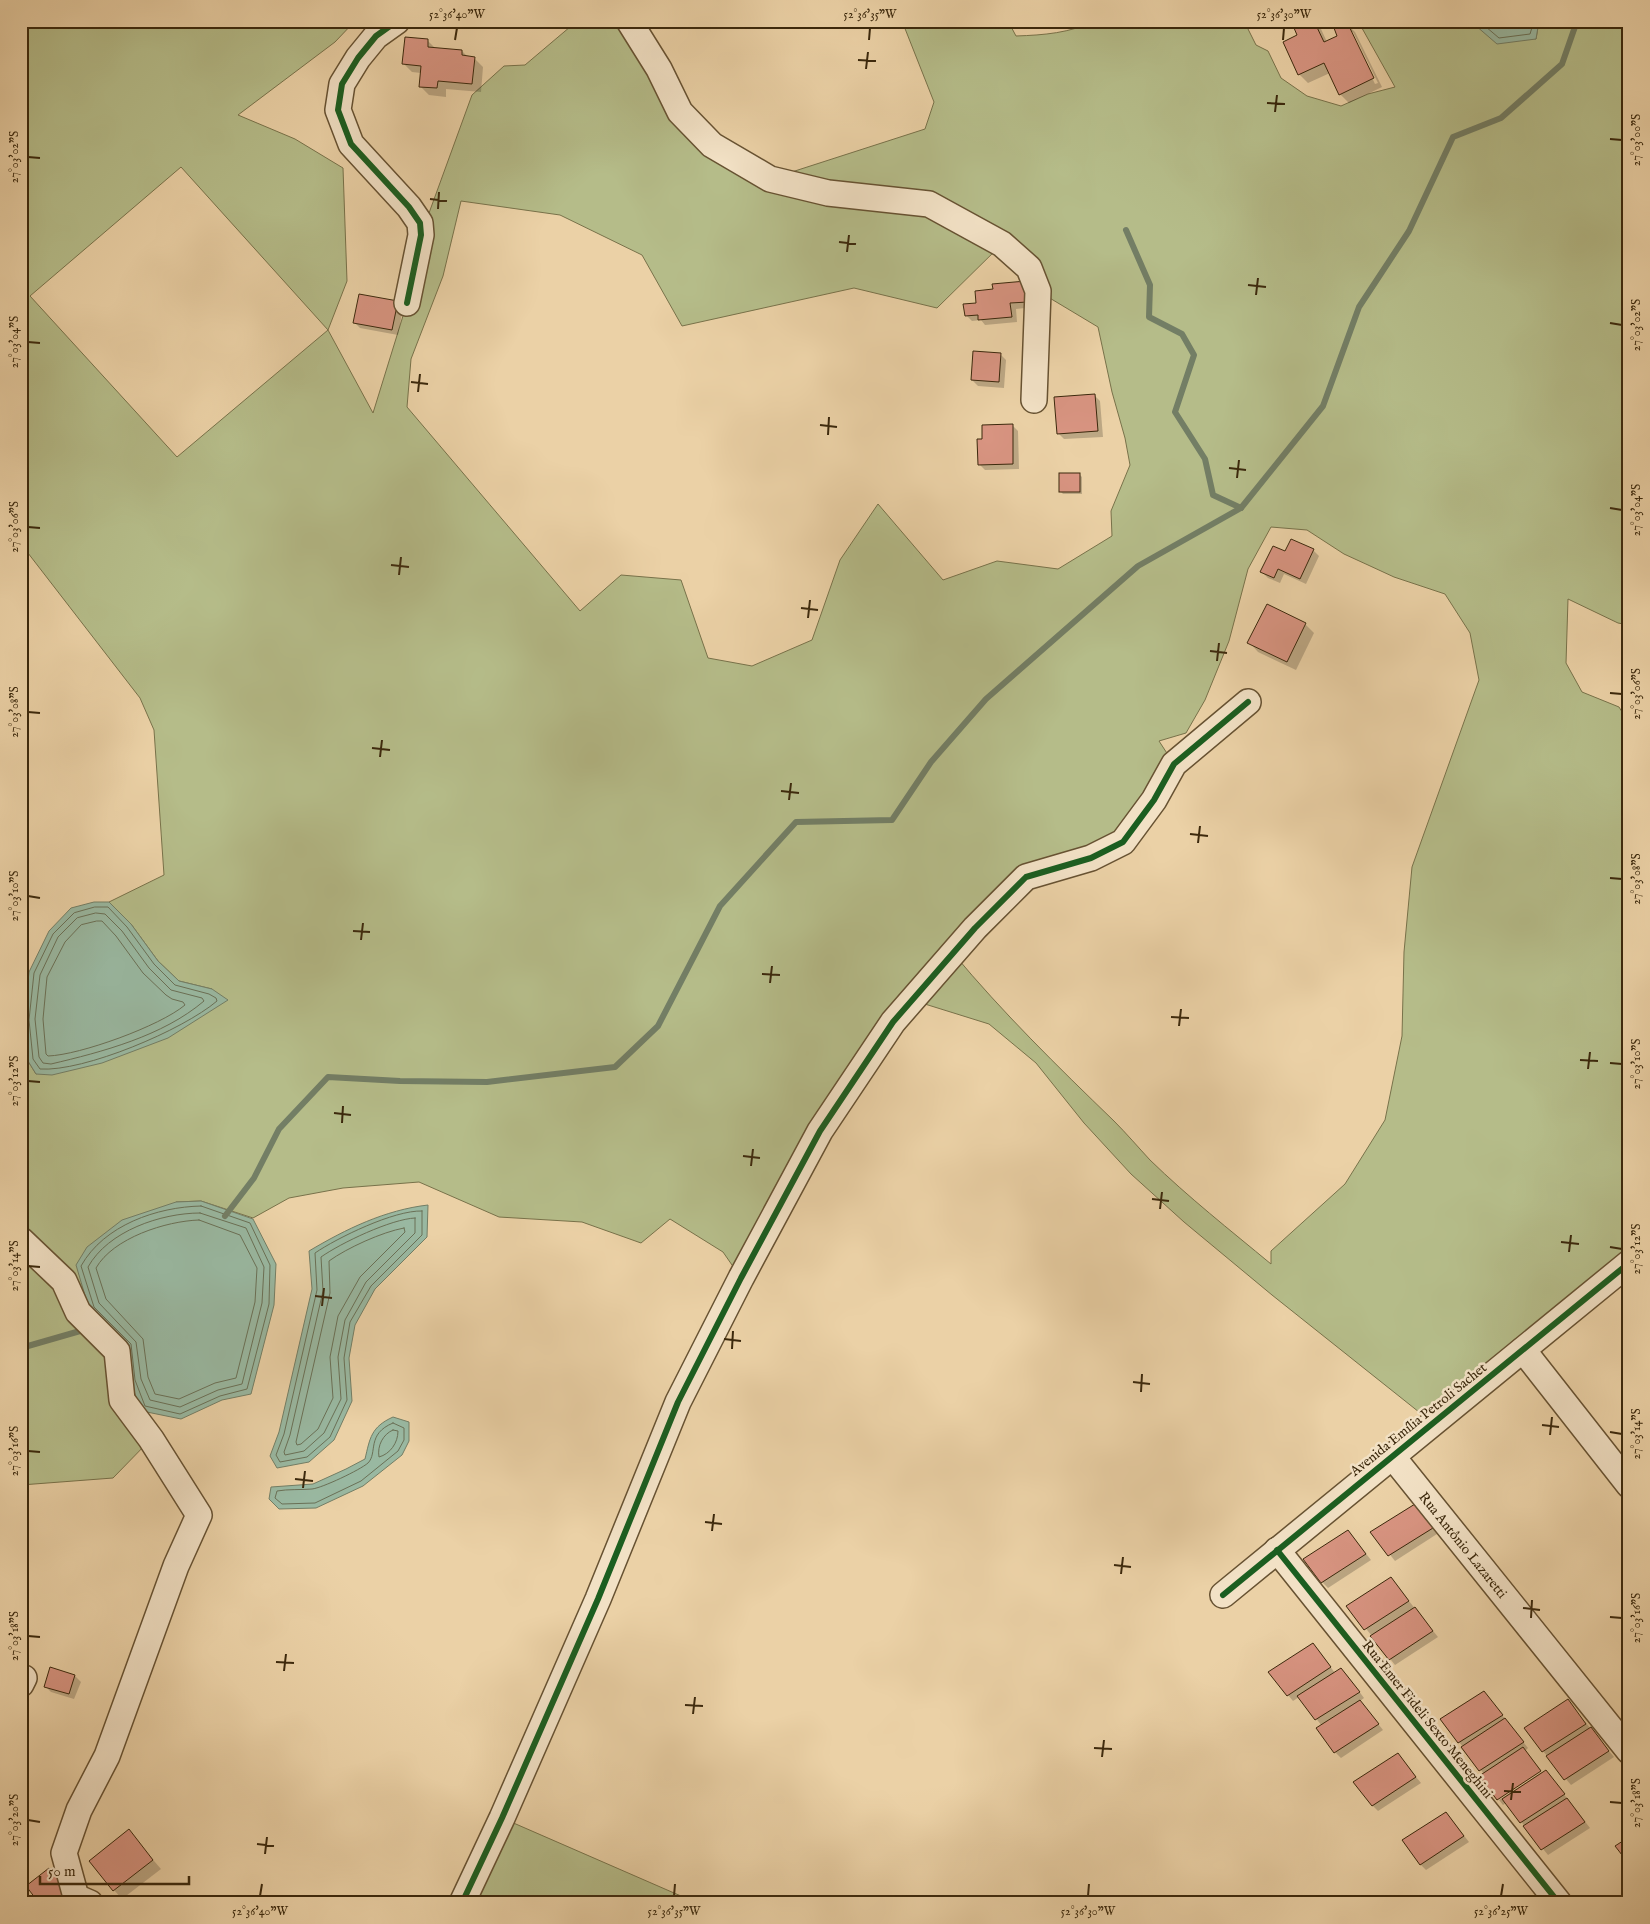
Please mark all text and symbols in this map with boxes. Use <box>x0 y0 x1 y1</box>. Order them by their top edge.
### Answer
text: 52°36'40"W <box>429 7 485 22</box>
text: 52°36'35"W <box>844 7 897 22</box>
text: 52°36'30"W <box>1257 7 1312 22</box>
text: 27°03'00"S <box>1629 114 1644 166</box>
text: 27°03'02"S <box>7 131 22 183</box>
text: 27°03'02"S <box>1629 299 1644 351</box>
text: 27°03'04"S <box>7 316 22 368</box>
text: 27°03'04"S <box>1629 484 1644 536</box>
text: 27°03'06"S <box>7 501 22 553</box>
text: 27°03'06"S <box>1629 668 1644 720</box>
text: 27°03'08"S <box>7 686 22 738</box>
text: 27°03'08"S <box>1629 853 1644 905</box>
text: 27°03'10"S <box>7 870 22 922</box>
text: 27°03'10"S <box>1629 1038 1644 1090</box>
text: 27°03'12"S <box>7 1056 22 1106</box>
text: 27°03'12"S <box>1629 1224 1644 1274</box>
text: 27°03'14"S <box>7 1240 22 1292</box>
street label: Avenida Emília Petroli Sachet <box>1346 1359 1491 1481</box>
text: 27°03'14"S <box>1629 1408 1644 1460</box>
text: 27°03'16"S <box>7 1426 22 1476</box>
street label: Rua Antônio Lazaretti <box>1414 1489 1511 1603</box>
text: 27°03'16"S <box>1629 1593 1644 1643</box>
text: 27°03'18"S <box>7 1611 22 1661</box>
street label: Rua Emer Fideli Sexto Meneghini <box>1358 1637 1497 1803</box>
text: 27°03'18"S <box>1629 1778 1644 1828</box>
text: 27°03'20"S <box>7 1794 22 1846</box>
scale bar <box>40 1854 189 1886</box>
text: 50 m <box>48 1862 76 1881</box>
text: 52°36'40"W <box>232 1904 288 1919</box>
text: 52°36'35"W <box>648 1904 701 1919</box>
text: 52°36'30"W <box>1061 1904 1116 1919</box>
text: 52°36'25"W <box>1474 1904 1529 1919</box>

